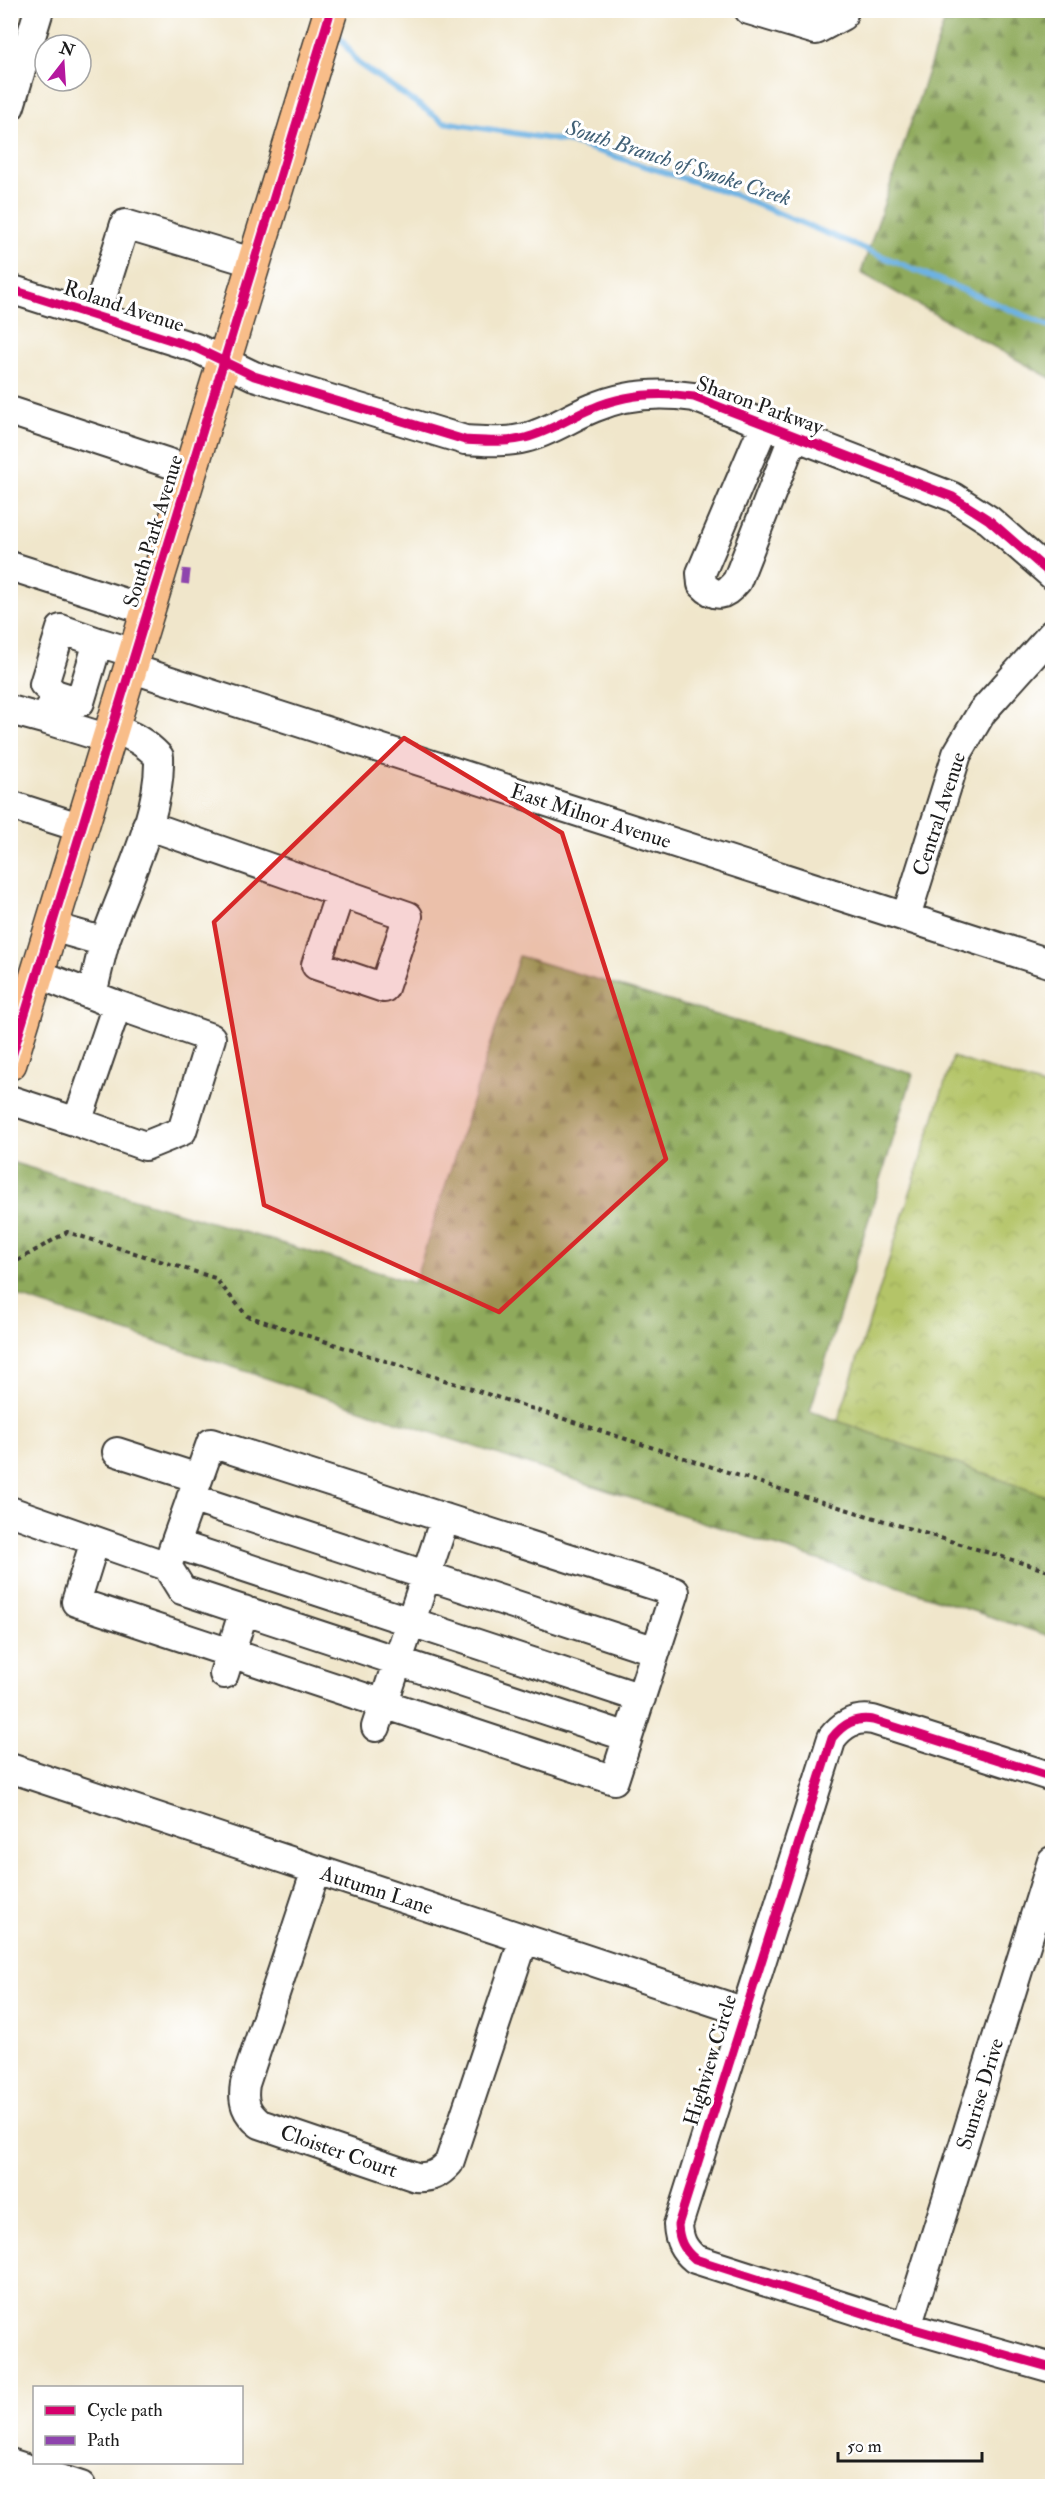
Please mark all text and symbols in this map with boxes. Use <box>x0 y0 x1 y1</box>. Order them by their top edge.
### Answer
north arrow <box>33 33 93 93</box>
text: N <box>56 38 78 61</box>
water label: South Branch of Smoke Creek <box>562 113 795 213</box>
street label: Roland Avenue <box>60 274 188 339</box>
street label: Sharon Parkway <box>693 370 828 441</box>
street label: South Park Avenue <box>117 451 190 611</box>
street label: Central Avenue <box>907 749 972 880</box>
street label: East Milnor Avenue <box>507 778 675 855</box>
street label: Autumn Lane <box>316 1859 437 1921</box>
street label: Highview Circle <box>678 1991 743 2129</box>
street label: Sunrise Drive <box>951 2035 1010 2153</box>
street label: Cloister Court <box>277 2119 401 2184</box>
legend <box>33 2386 243 2464</box>
text: Cycle path <box>87 2399 163 2422</box>
scale bar <box>838 2425 982 2463</box>
text: Path <box>87 2429 120 2452</box>
text: 50 m <box>847 2435 882 2458</box>

